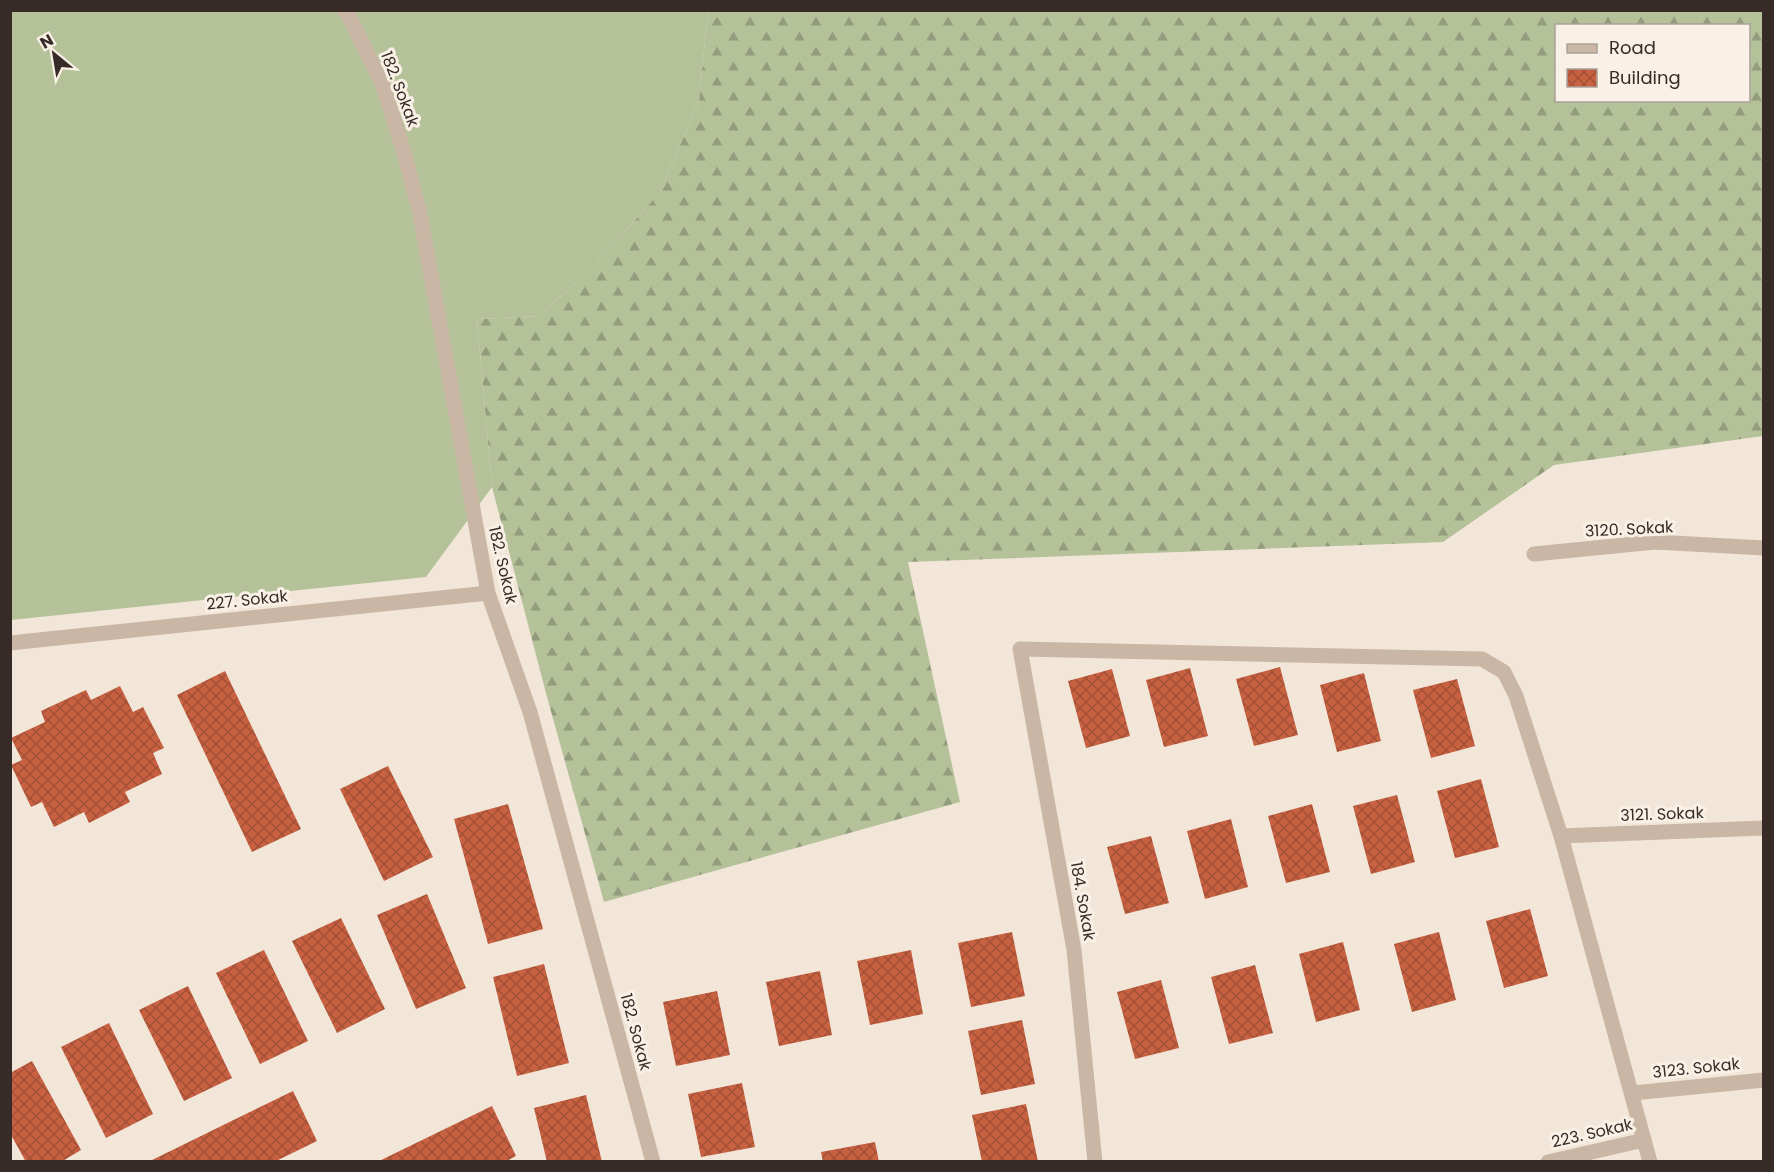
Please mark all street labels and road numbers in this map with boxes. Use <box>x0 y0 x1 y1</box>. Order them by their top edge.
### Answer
street label: 182. Sokak <box>375 48 425 131</box>
street label: 3120. Sokak <box>1584 515 1674 543</box>
street label: 182. Sokak <box>483 524 523 607</box>
street label: 227. Sokak <box>205 584 290 616</box>
street label: 3121. Sokak <box>1620 801 1705 827</box>
street label: 184. Sokak <box>1065 860 1101 943</box>
street label: 182. Sokak <box>615 991 658 1074</box>
street label: 3123. Sokak <box>1651 1052 1742 1084</box>
street label: 223. Sokak <box>1549 1112 1635 1153</box>

